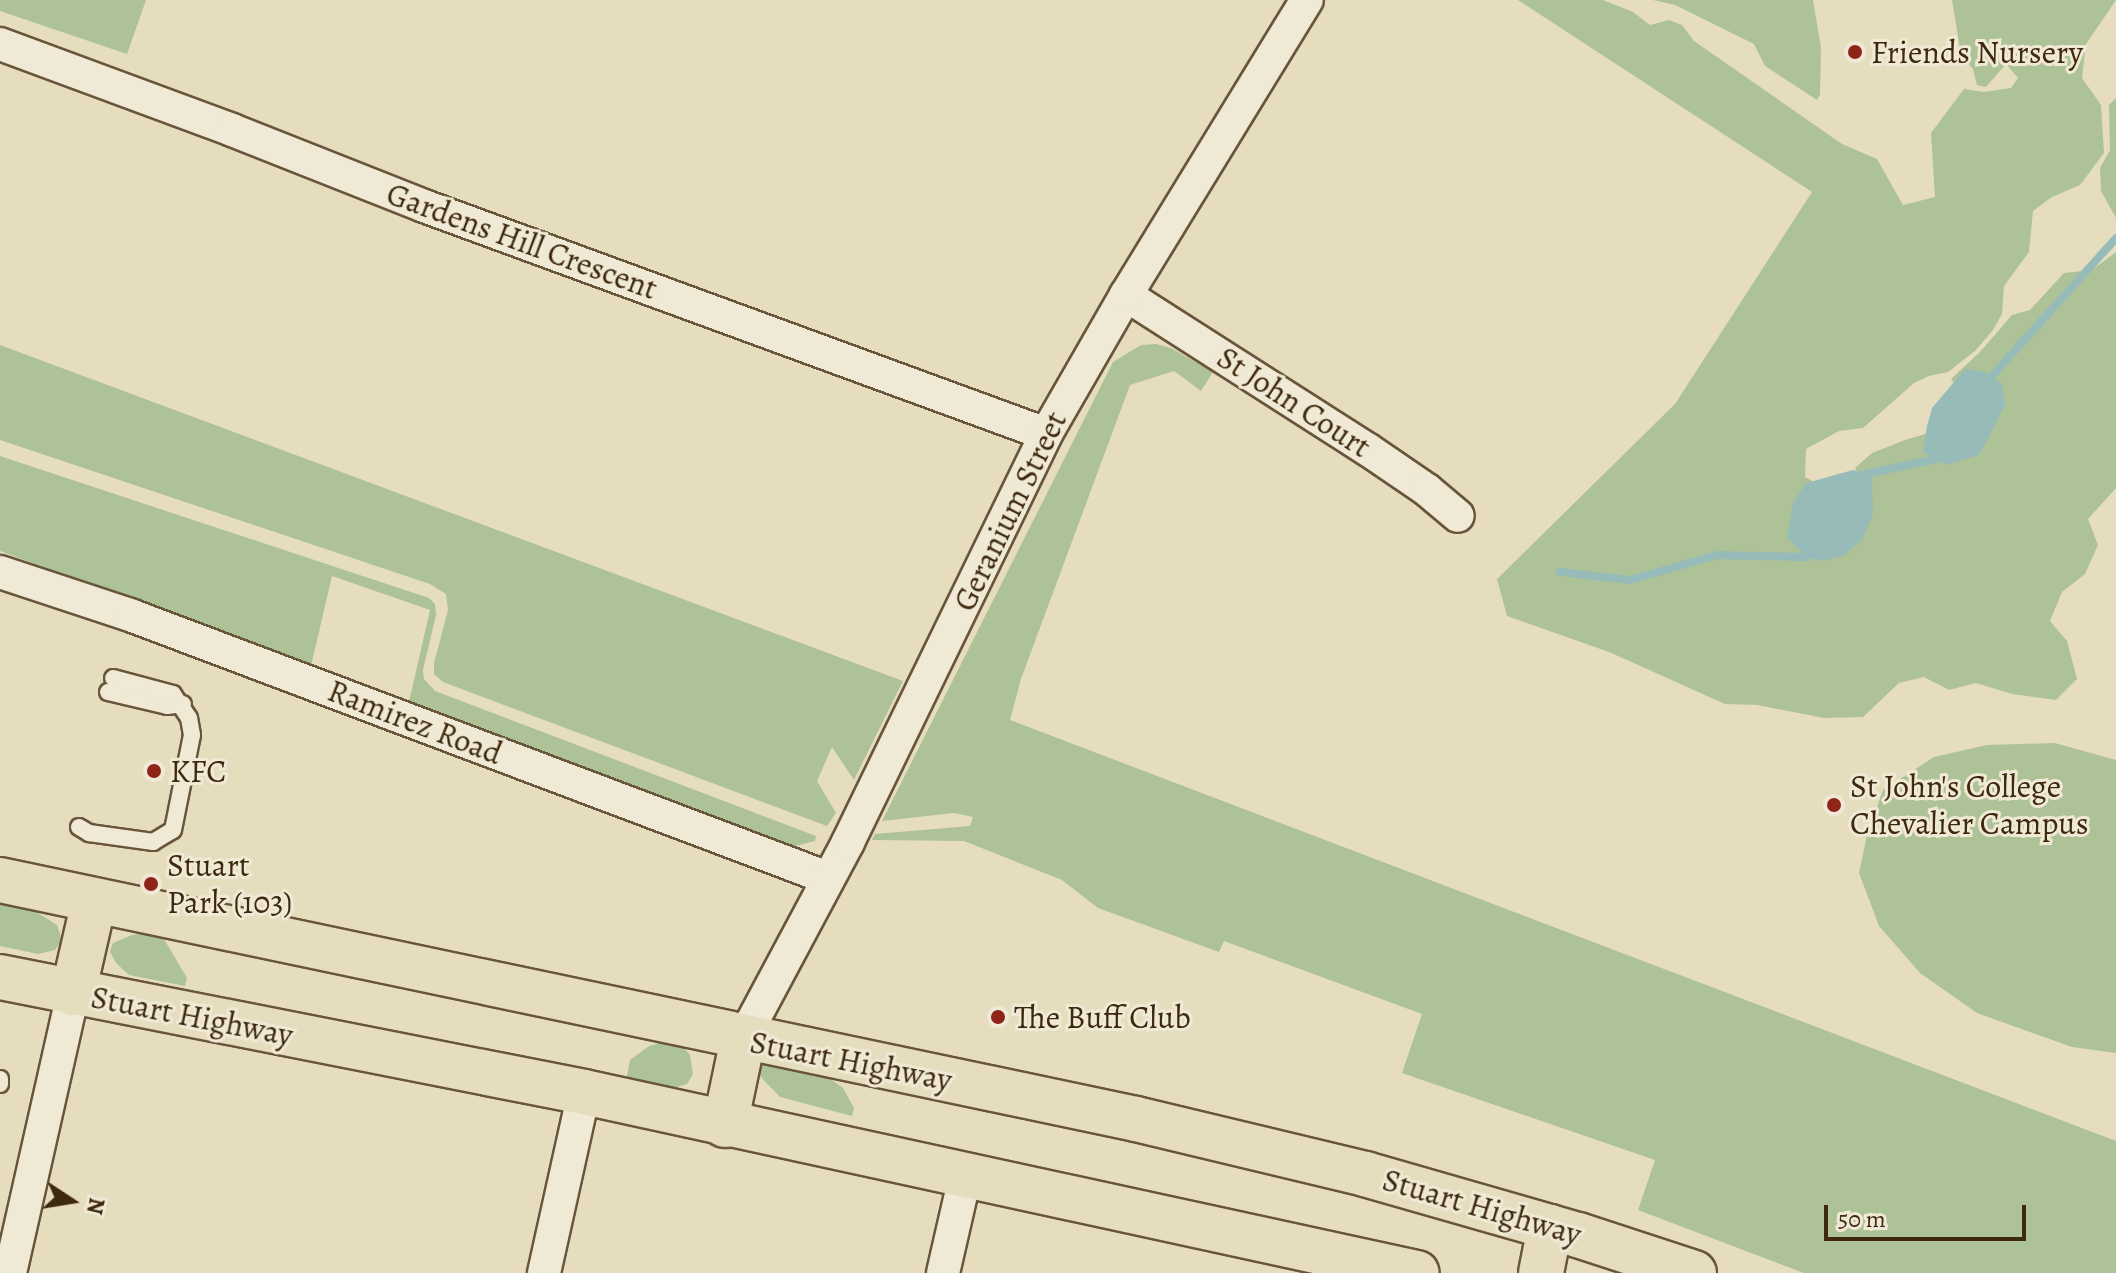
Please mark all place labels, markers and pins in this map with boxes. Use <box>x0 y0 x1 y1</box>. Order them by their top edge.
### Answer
place label: Friends Nursery <box>1871 33 2083 71</box>
marker: Friends Nursery <box>1846 43 1864 61</box>
place label: KFC <box>170 752 226 790</box>
marker: KFC <box>145 762 163 780</box>
place label: St John's College Chevalier Campus <box>1850 768 2088 843</box>
marker: St John's College Chevalier Campus <box>1825 796 1843 814</box>
place label: Stuart Park (103) <box>167 847 292 922</box>
marker: Stuart Park (103) <box>142 875 160 893</box>
place label: The Buff Club <box>1014 998 1191 1036</box>
marker: The Buff Club <box>989 1008 1007 1026</box>

